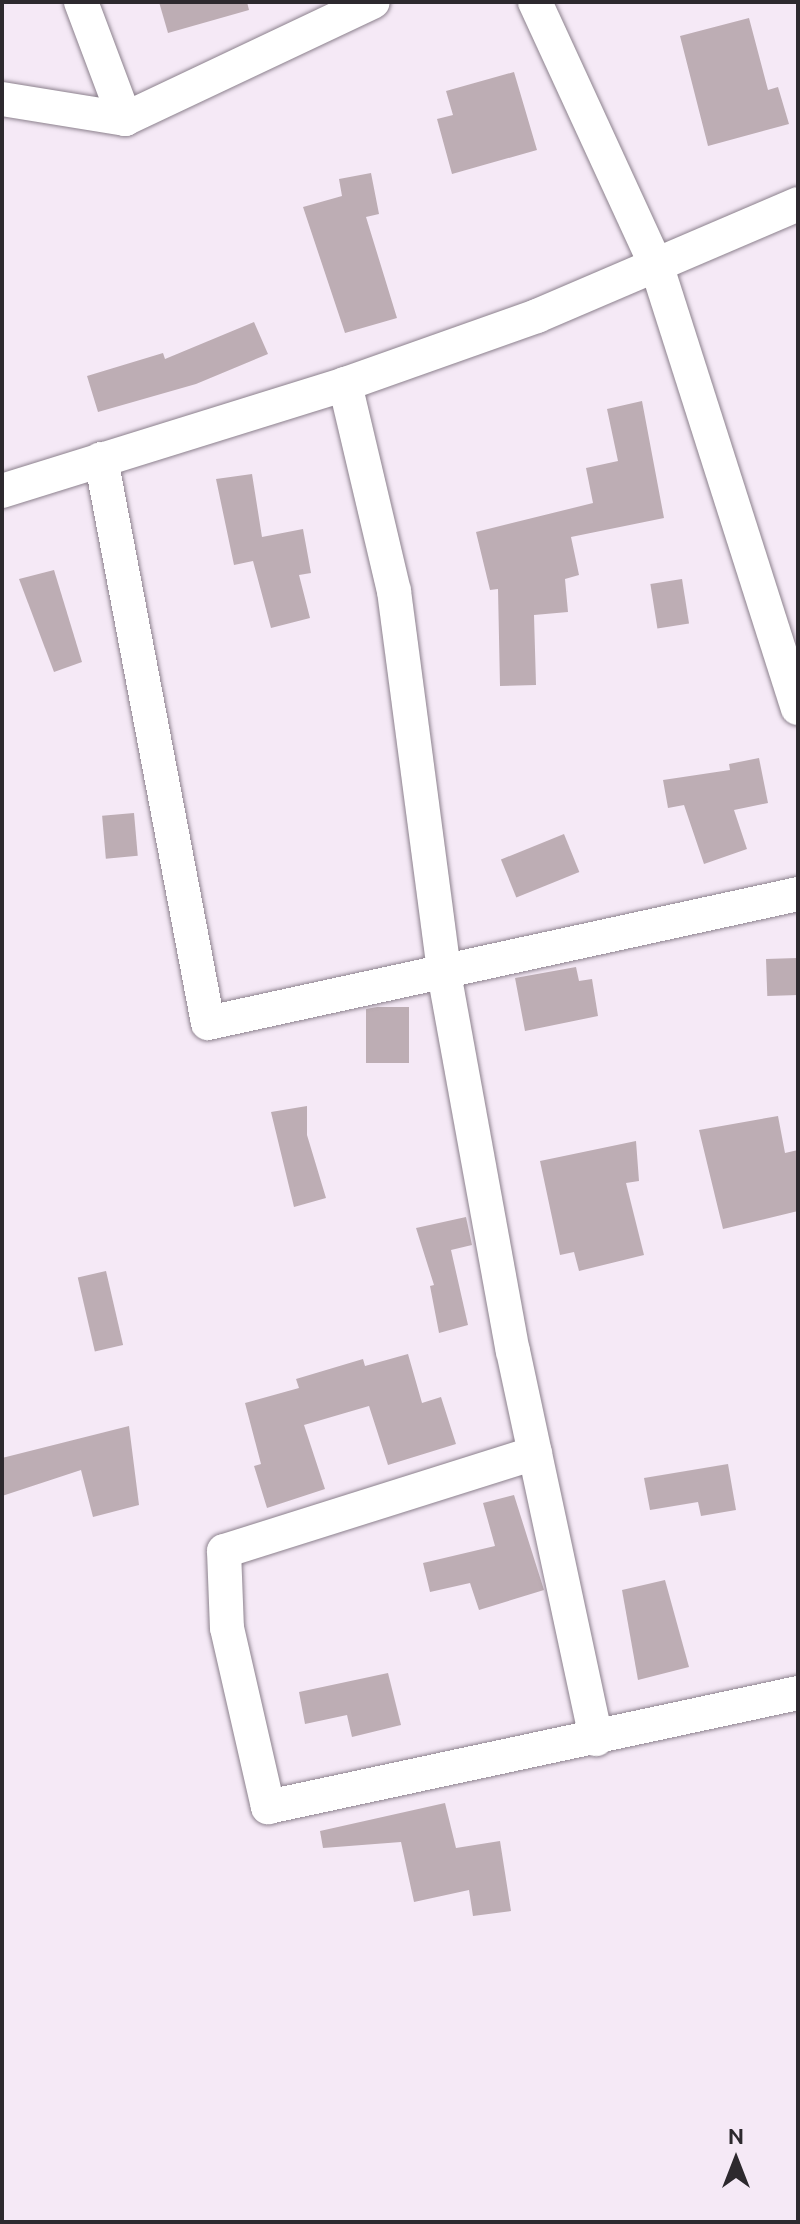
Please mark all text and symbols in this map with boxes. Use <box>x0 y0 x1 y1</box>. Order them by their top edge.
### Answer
north arrow <box>696 2120 776 2200</box>
text: N <box>728 2123 744 2148</box>

